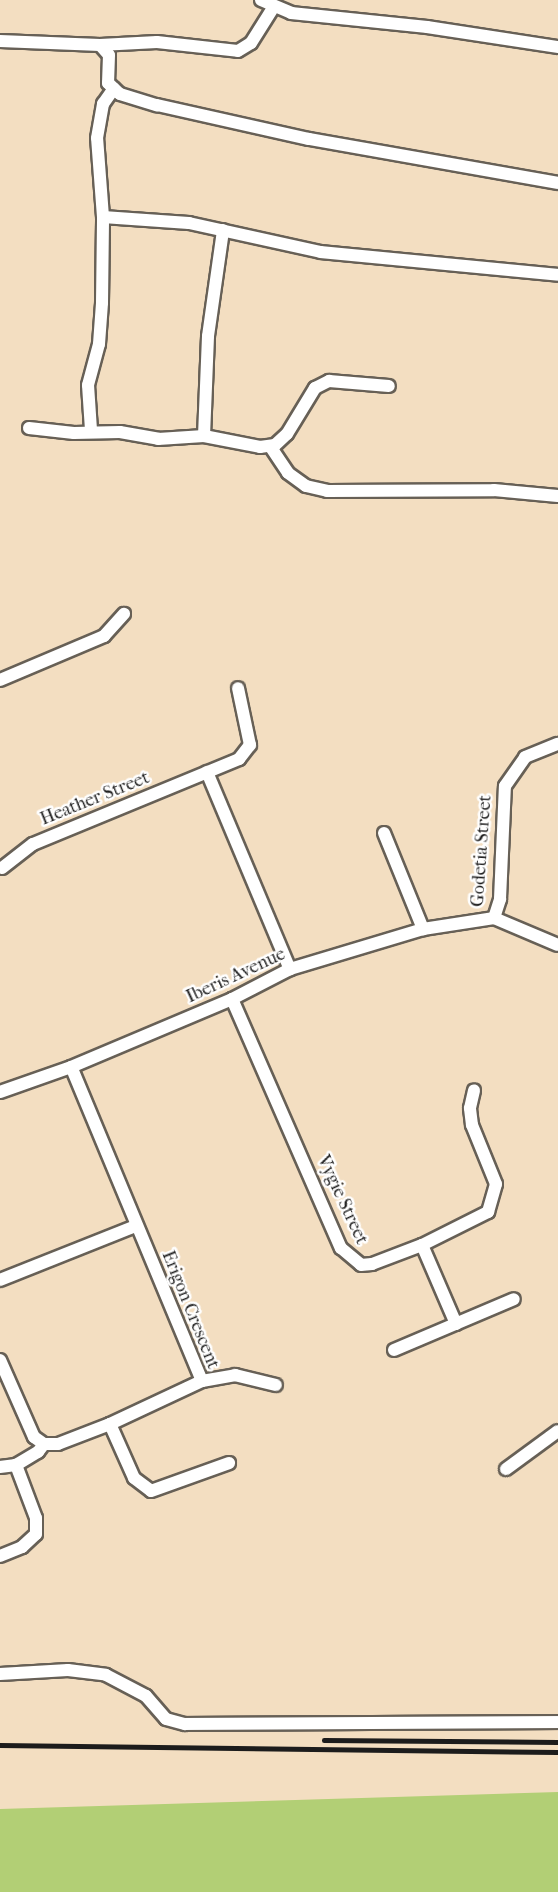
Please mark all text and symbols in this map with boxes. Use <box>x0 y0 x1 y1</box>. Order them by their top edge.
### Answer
street label: Heather Street <box>37 767 153 831</box>
street label: Godetia Street <box>467 794 497 908</box>
street label: Iberis Avenue <box>183 944 289 1008</box>
street label: Vygie Street <box>312 1152 372 1248</box>
street label: Erigon Crescent <box>156 1248 224 1372</box>

